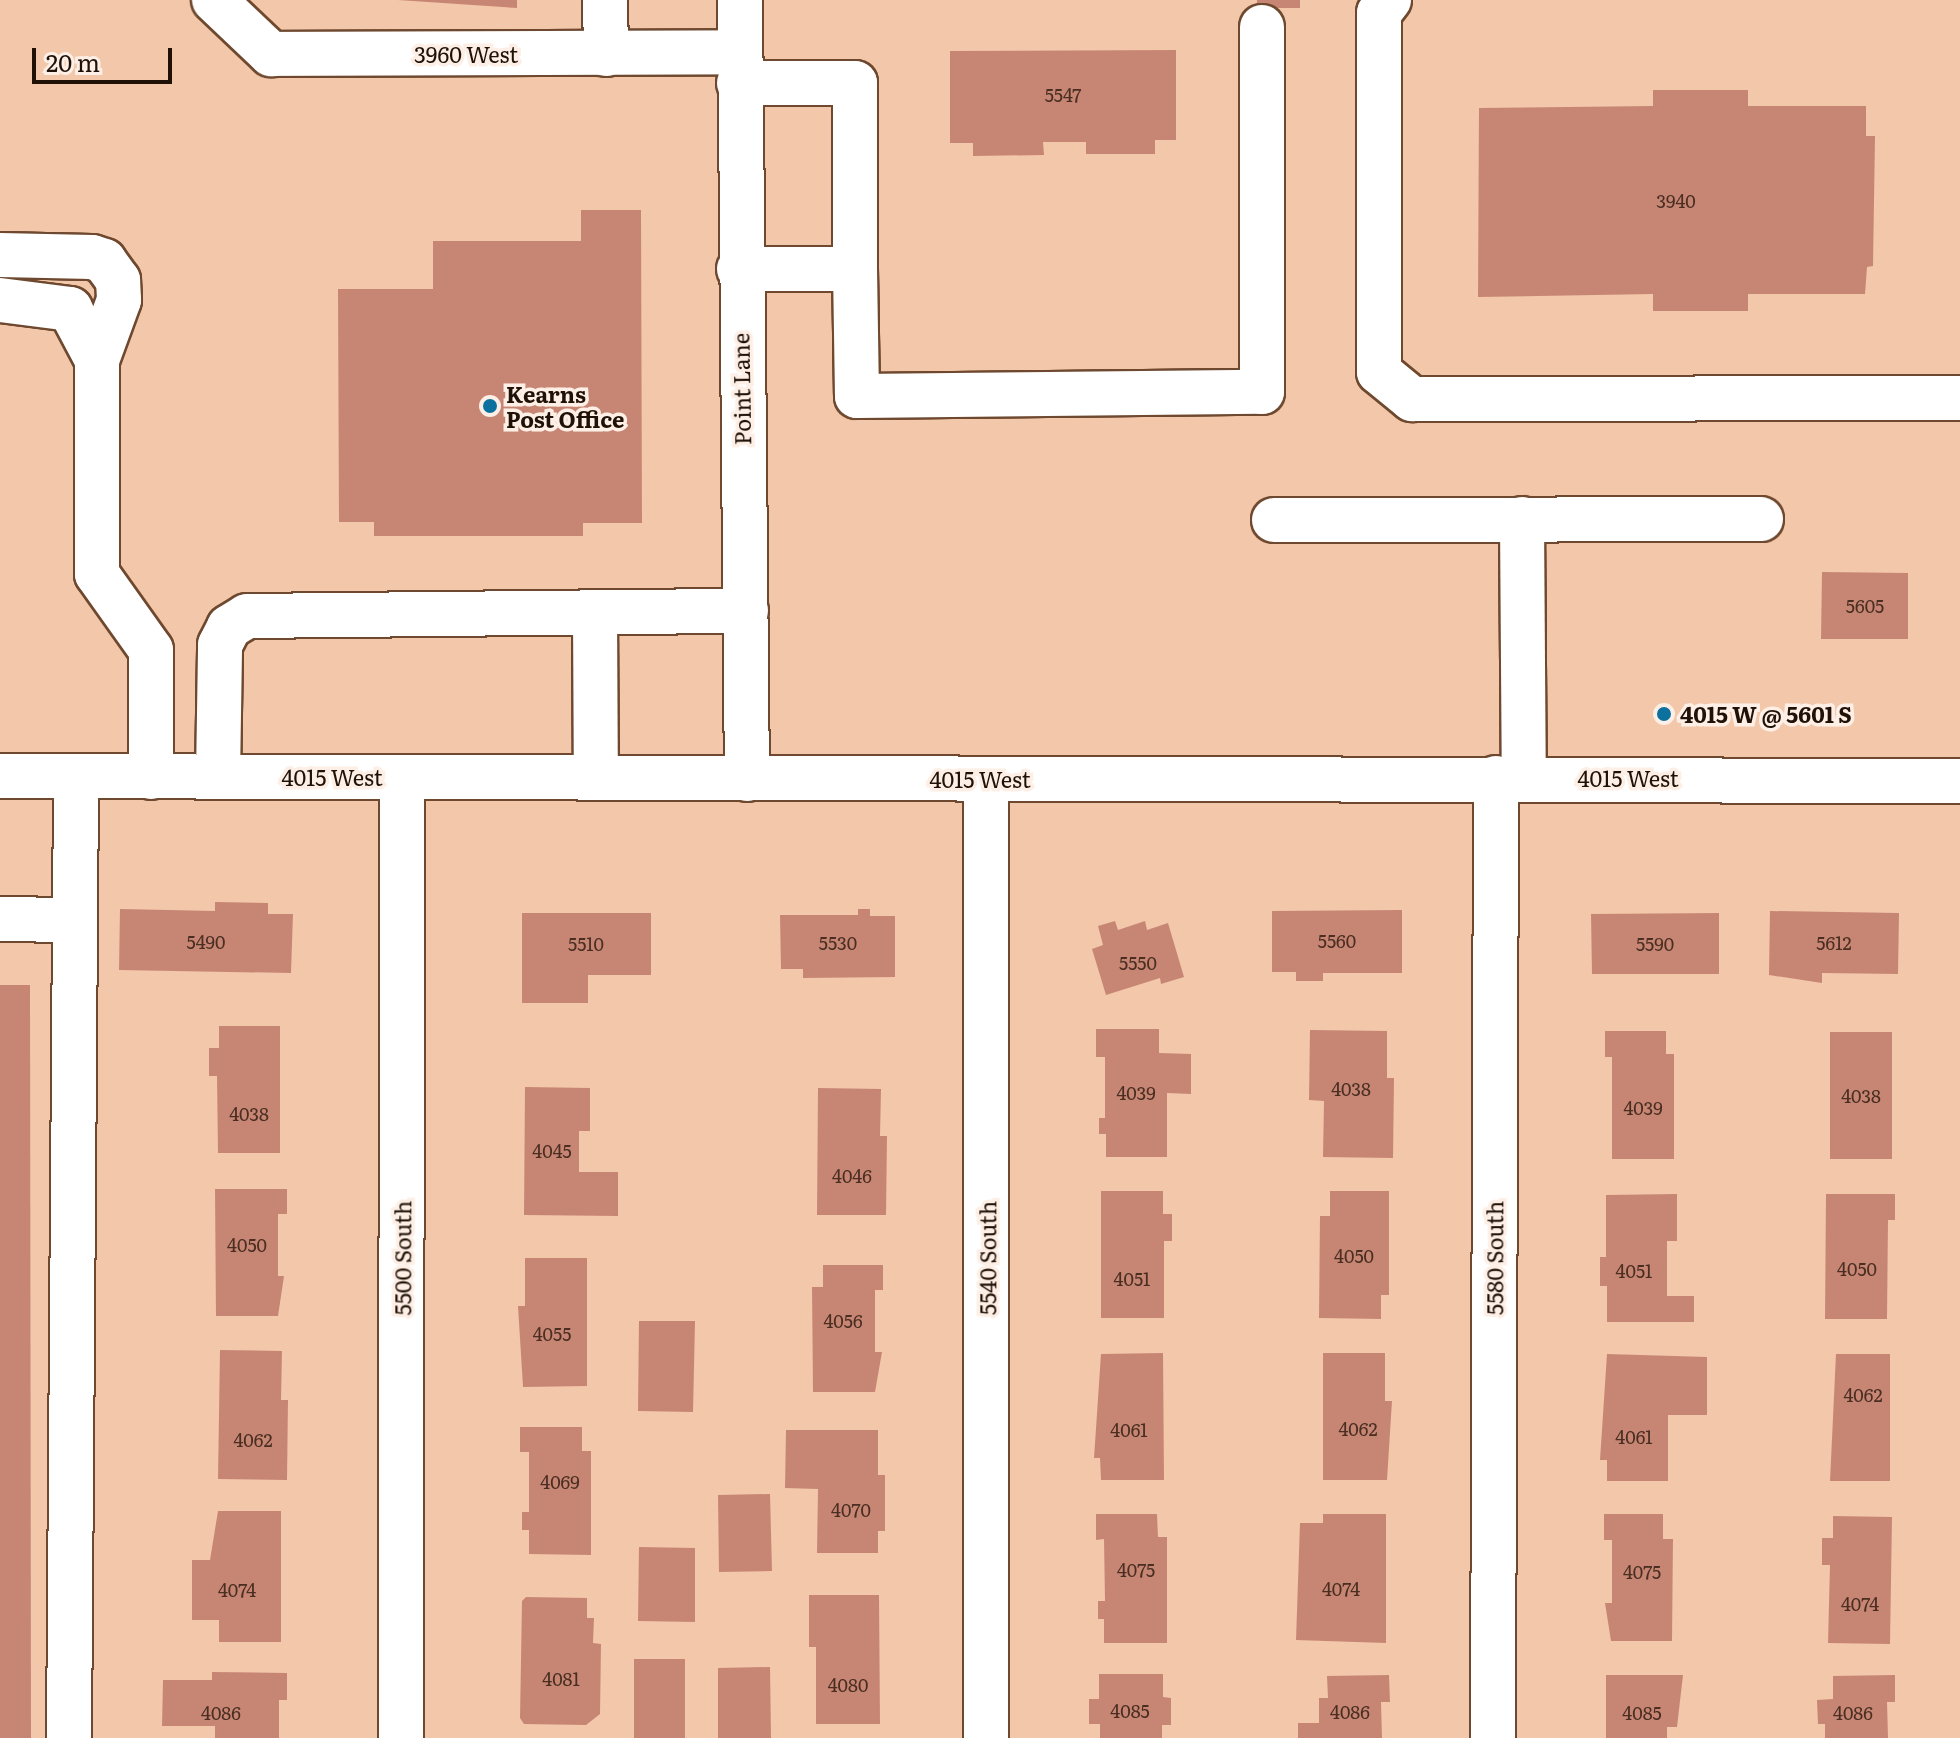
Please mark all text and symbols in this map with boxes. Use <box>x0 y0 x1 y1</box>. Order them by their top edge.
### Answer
scale bar <box>36 32 176 82</box>
street label: 3960 West <box>414 41 518 67</box>
text: 20 m <box>46 44 100 79</box>
house number: 5547 <box>1045 84 1081 106</box>
house number: 3940 <box>1656 190 1696 212</box>
street label: Point Lane <box>727 333 755 445</box>
place label: Kearns Post Office <box>506 380 625 432</box>
marker: Kearns Post Office <box>481 397 499 415</box>
house number: 5605 <box>1846 595 1884 617</box>
place label: 4015 W @ 5601 S <box>1680 701 1852 727</box>
marker: 4015 W @ 5601 S <box>1655 705 1673 723</box>
street label: 4015 West <box>281 764 383 790</box>
street label: 4015 West <box>1577 765 1679 791</box>
street label: 4015 West <box>929 766 1031 792</box>
house number: 5560 <box>1318 930 1356 952</box>
house number: 5490 <box>187 931 225 953</box>
house number: 5530 <box>819 932 857 954</box>
house number: 5612 <box>1816 932 1852 954</box>
house number: 5510 <box>568 933 604 955</box>
house number: 5590 <box>1636 933 1674 955</box>
house number: 5550 <box>1119 952 1157 974</box>
house number: 4038 <box>1331 1078 1371 1100</box>
house number: 4039 <box>1116 1082 1156 1104</box>
house number: 4038 <box>1841 1085 1881 1107</box>
house number: 4039 <box>1623 1097 1663 1119</box>
house number: 4038 <box>229 1103 269 1125</box>
house number: 4045 <box>532 1140 572 1162</box>
house number: 4046 <box>832 1165 872 1187</box>
street label: 5500 South <box>389 1201 415 1315</box>
street label: 5540 South <box>974 1201 1000 1315</box>
street label: 5580 South <box>1481 1201 1507 1315</box>
house number: 4050 <box>227 1234 267 1256</box>
house number: 4050 <box>1334 1245 1374 1267</box>
house number: 4050 <box>1837 1258 1877 1280</box>
house number: 4051 <box>1616 1260 1652 1282</box>
house number: 4051 <box>1114 1268 1150 1290</box>
house number: 4056 <box>823 1310 863 1332</box>
house number: 4055 <box>533 1323 571 1345</box>
house number: 4062 <box>1843 1384 1883 1406</box>
house number: 4062 <box>1338 1418 1378 1440</box>
house number: 4061 <box>1110 1419 1148 1441</box>
house number: 4061 <box>1615 1426 1653 1448</box>
house number: 4062 <box>233 1429 273 1451</box>
house number: 4069 <box>540 1471 580 1493</box>
house number: 4070 <box>831 1499 871 1521</box>
house number: 4075 <box>1117 1559 1155 1581</box>
house number: 4075 <box>1623 1561 1661 1583</box>
house number: 4074 <box>1322 1578 1360 1600</box>
house number: 4074 <box>218 1579 256 1601</box>
house number: 4074 <box>1841 1593 1879 1615</box>
house number: 4081 <box>542 1668 580 1690</box>
house number: 4080 <box>828 1674 868 1696</box>
house number: 4085 <box>1110 1700 1150 1722</box>
house number: 4086 <box>1330 1701 1370 1723</box>
house number: 4086 <box>201 1702 241 1724</box>
house number: 4085 <box>1622 1702 1662 1724</box>
house number: 4086 <box>1833 1702 1873 1724</box>

